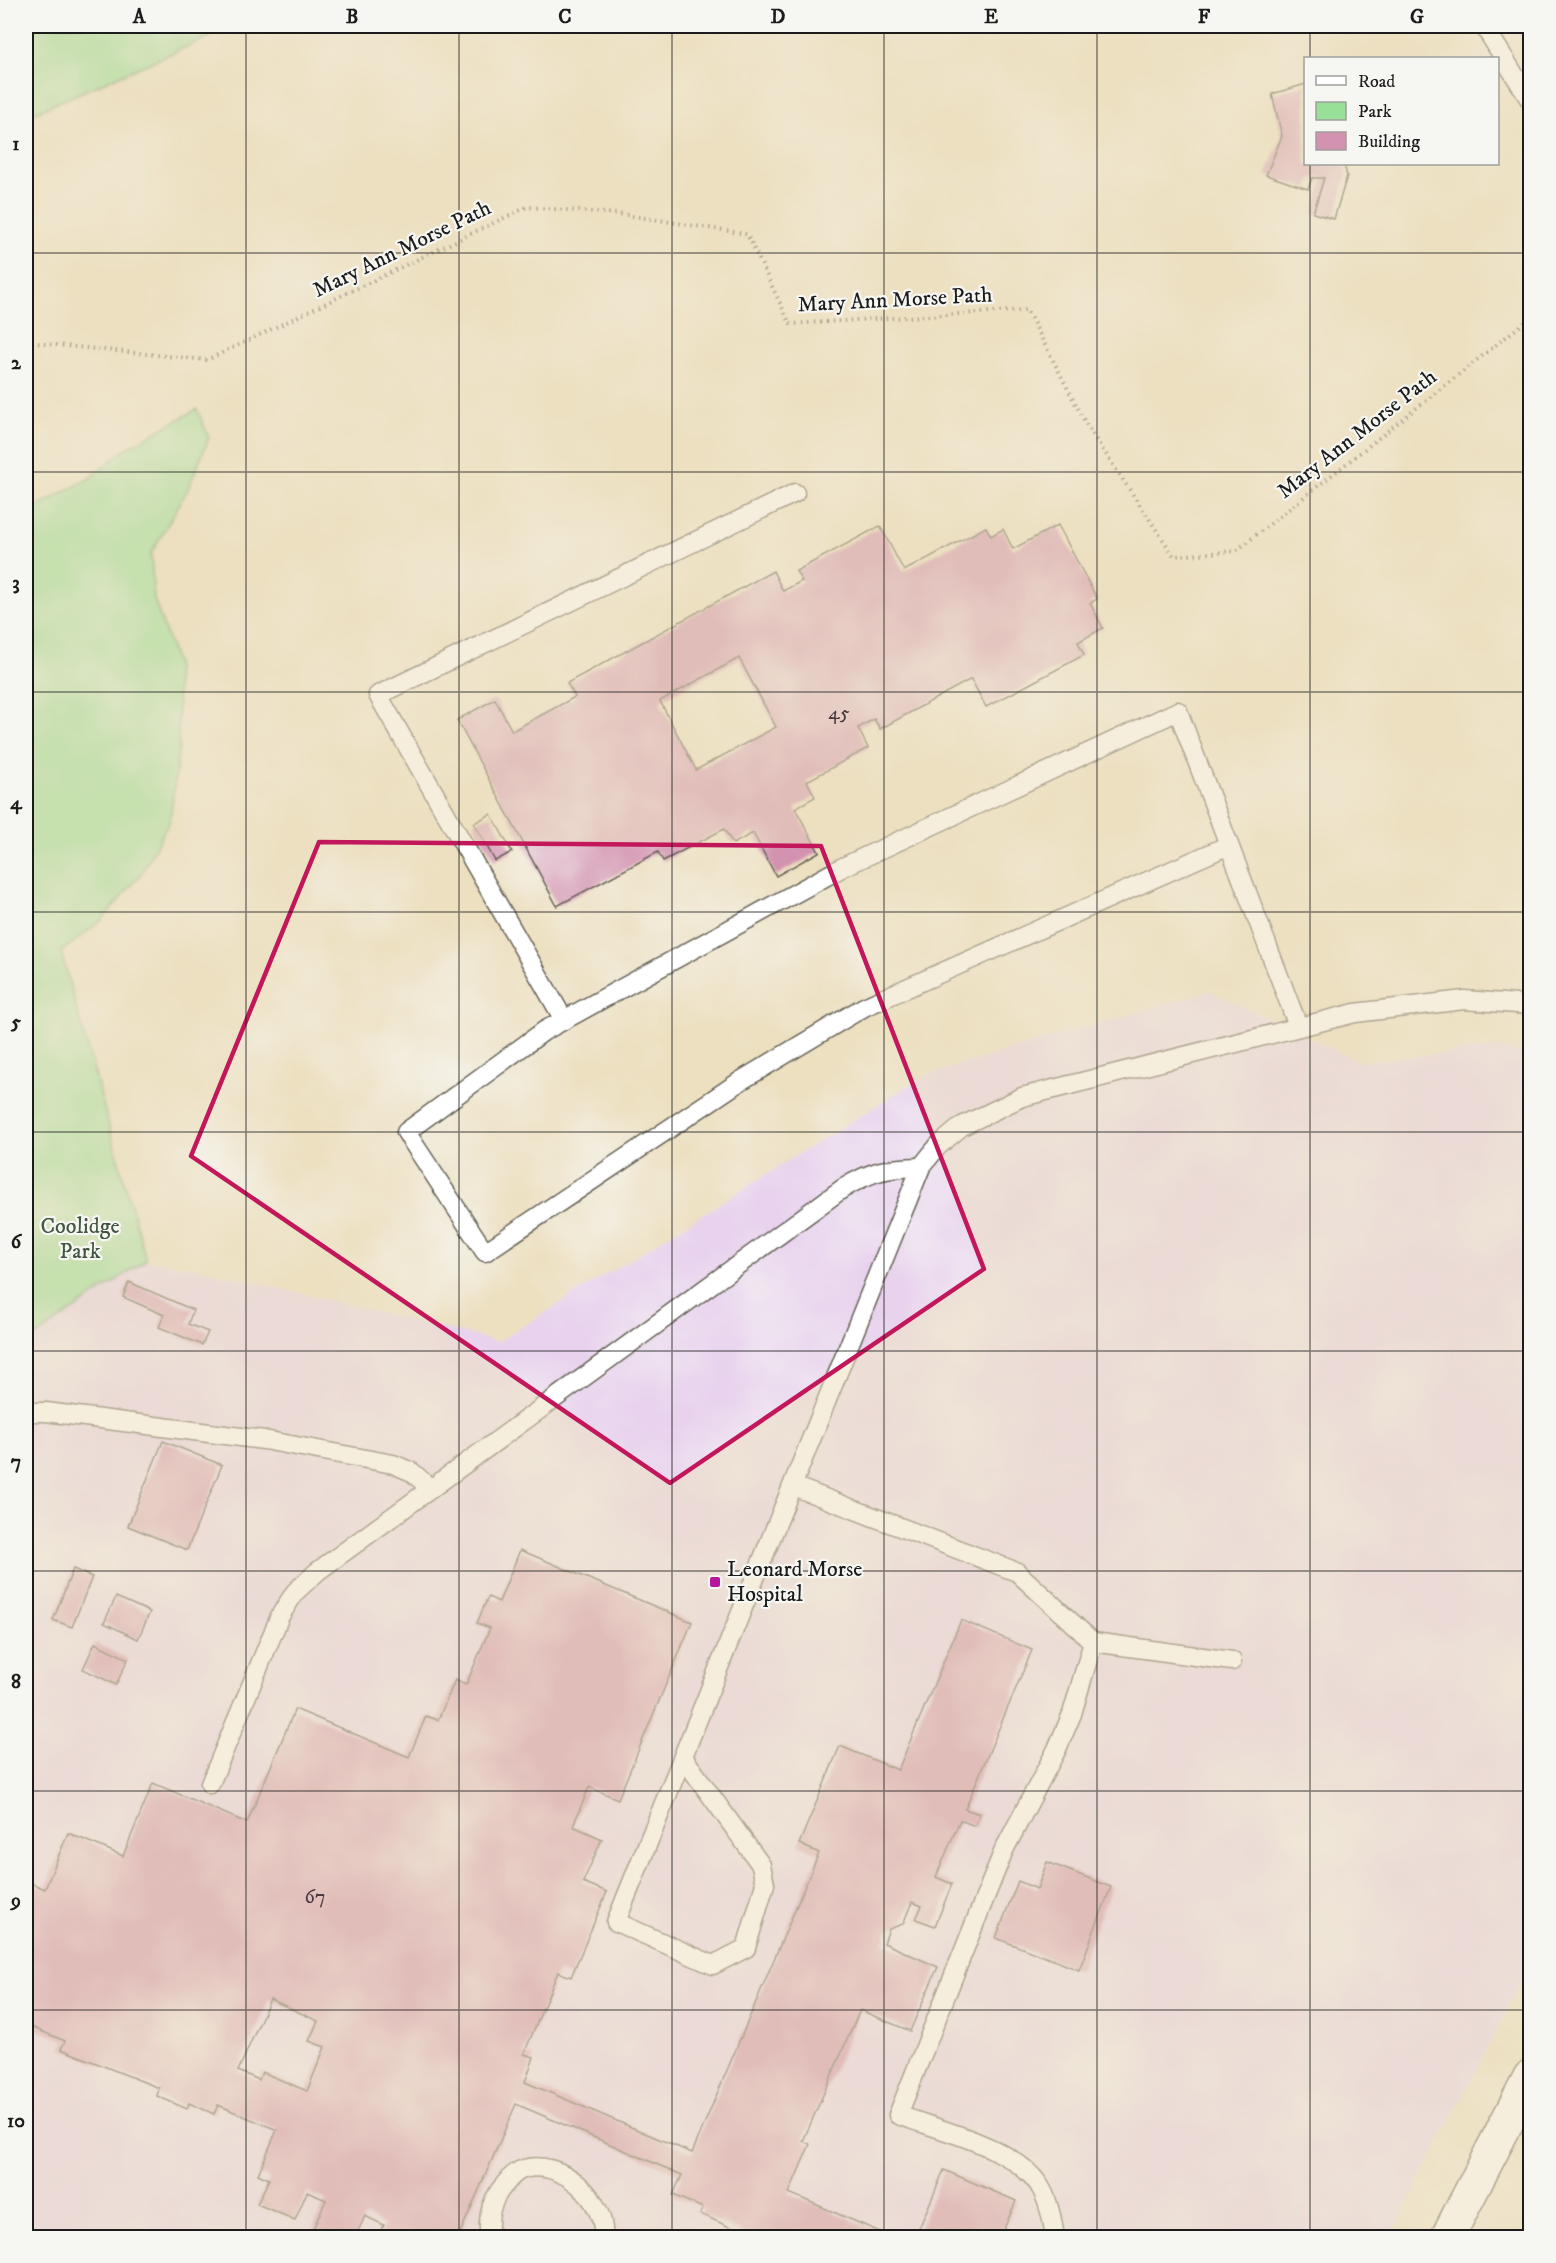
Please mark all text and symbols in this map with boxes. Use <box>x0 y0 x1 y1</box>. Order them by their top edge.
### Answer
text: A <box>132 5 147 30</box>
text: B <box>346 5 358 30</box>
text: C <box>558 5 572 30</box>
text: D <box>771 5 786 30</box>
text: E <box>984 5 998 30</box>
text: F <box>1198 5 1211 30</box>
text: G <box>1410 5 1424 30</box>
legend <box>1304 57 1499 165</box>
text: Road <box>1358 71 1395 93</box>
text: Park <box>1358 101 1392 123</box>
text: Building <box>1358 131 1420 153</box>
text: 1 <box>12 132 20 157</box>
street label: Mary Ann Morse Path <box>308 194 496 304</box>
street label: Mary Ann Morse Path <box>797 281 994 319</box>
text: 2 <box>11 351 22 376</box>
street label: Mary Ann Morse Path <box>1272 363 1442 505</box>
text: 3 <box>12 571 20 596</box>
house number: 45 <box>828 701 850 726</box>
text: 4 <box>10 791 23 816</box>
text: 5 <box>10 1010 21 1035</box>
park label: Coolidge Park <box>40 1213 120 1265</box>
text: 6 <box>11 1230 23 1255</box>
text: 7 <box>11 1450 21 1475</box>
place label: Leonard Morse Hospital <box>727 1556 862 1608</box>
marker: Leonard Morse Hospital <box>708 1575 722 1589</box>
text: 8 <box>11 1670 21 1695</box>
house number: 67 <box>305 1885 325 1910</box>
text: 9 <box>9 1889 21 1914</box>
text: 10 <box>7 2109 25 2134</box>

